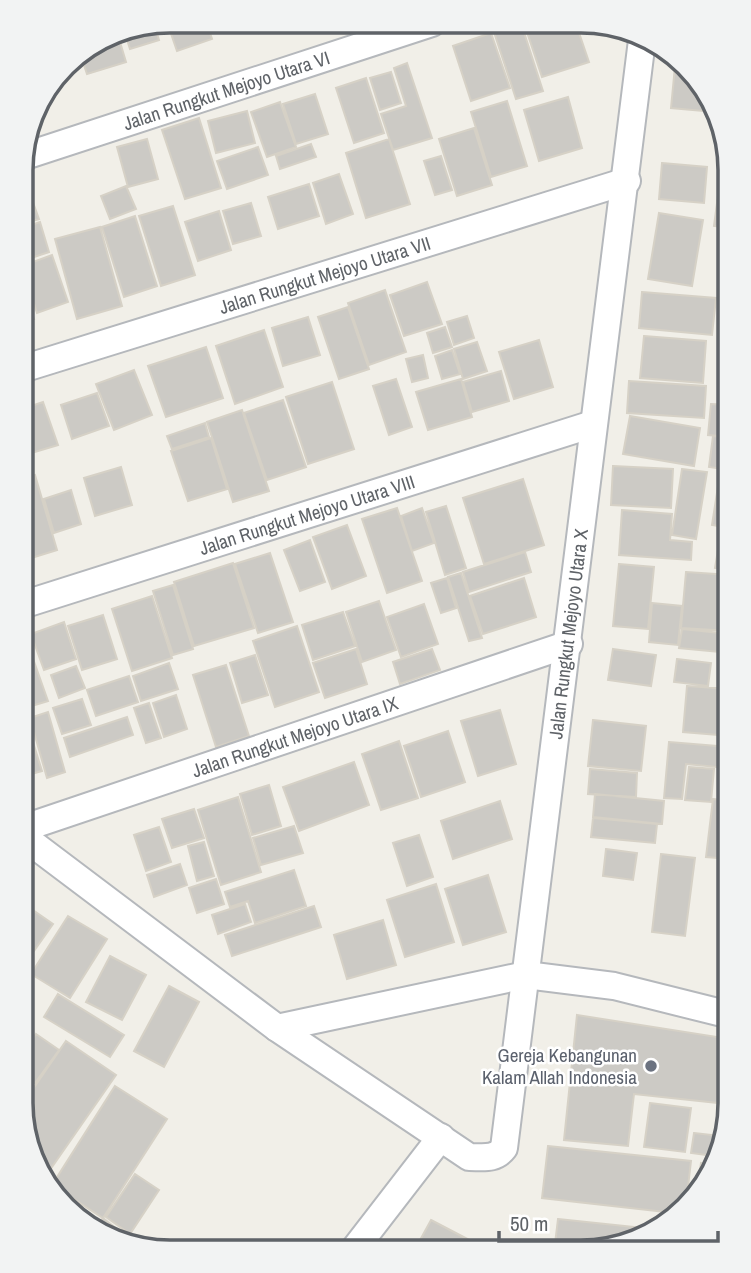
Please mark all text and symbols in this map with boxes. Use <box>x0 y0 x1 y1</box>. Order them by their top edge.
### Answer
street label: Jalan Rungkut Mejoyo Utara VI <box>120 44 333 136</box>
street label: Jalan Rungkut Mejoyo Utara VII <box>216 230 434 320</box>
street label: Jalan Rungkut Mejoyo Utara VIII <box>196 468 418 561</box>
street label: Jalan Rungkut Mejoyo Utara X <box>542 527 594 740</box>
street label: Jalan Rungkut Mejoyo Utara IX <box>188 690 402 783</box>
place label: Gereja Kebangunan Kalam Allah Indonesia <box>482 1042 637 1090</box>
marker: Gereja Kebangunan Kalam Allah Indonesia <box>643 1058 659 1074</box>
scale bar <box>499 1200 718 1244</box>
text: 50 m <box>510 1209 548 1238</box>

